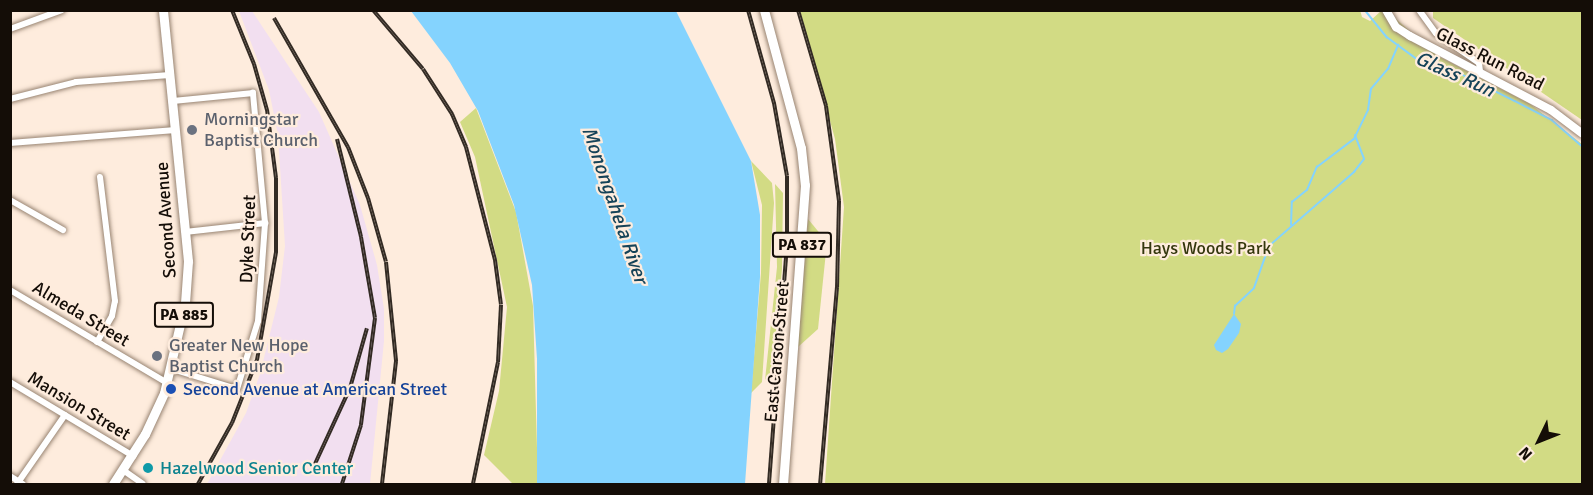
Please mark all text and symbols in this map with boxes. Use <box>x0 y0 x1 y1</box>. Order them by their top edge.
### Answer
street label: Glass Run Road <box>1432 23 1548 95</box>
water label: Glass Run <box>1412 46 1498 102</box>
place label: Morningstar Baptist Church <box>204 109 318 152</box>
marker: Morningstar Baptist Church <box>185 123 199 137</box>
water label: Monongahela River <box>577 123 653 287</box>
street label: Second Avenue <box>151 161 181 279</box>
street label: Dyke Street <box>236 194 260 284</box>
road number: PA 837 <box>770 232 834 258</box>
park label: Hays Woods Park <box>1141 237 1271 259</box>
street label: Almeda Street <box>29 277 133 351</box>
street label: East Carson Street <box>760 280 794 424</box>
road number: PA 885 <box>152 302 216 328</box>
place label: Greater New Hope Baptist Church <box>169 335 309 378</box>
marker: Greater New Hope Baptist Church <box>150 349 164 363</box>
street label: Mansion Street <box>24 367 134 445</box>
place label: Second Avenue at American Street <box>183 378 447 400</box>
marker: Second Avenue at American Street <box>164 382 178 396</box>
north arrow <box>1509 411 1569 471</box>
text: N <box>1515 442 1537 464</box>
place label: Hazelwood Senior Center <box>160 457 353 479</box>
marker: Hazelwood Senior Center <box>141 461 155 475</box>

